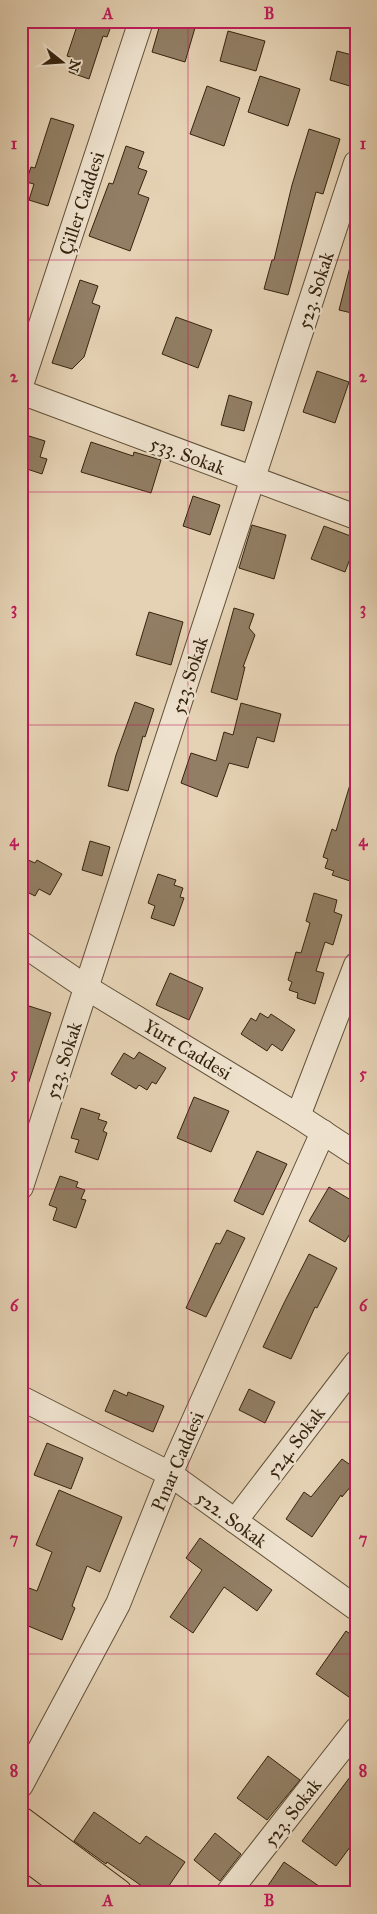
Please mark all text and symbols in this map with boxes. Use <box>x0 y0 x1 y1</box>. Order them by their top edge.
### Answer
text: A <box>102 4 114 23</box>
text: B <box>264 4 274 23</box>
north arrow <box>38 38 88 88</box>
text: N <box>64 57 84 74</box>
text: 1 <box>11 134 18 153</box>
text: 1 <box>360 134 367 153</box>
street label: Çiller Caddesi <box>54 148 109 258</box>
street label: 523. Sokak <box>292 248 339 332</box>
text: 2 <box>10 367 19 386</box>
text: 2 <box>359 367 368 386</box>
street label: 533. Sokak <box>147 431 229 480</box>
text: 3 <box>11 599 17 619</box>
text: 3 <box>360 599 366 619</box>
street label: 523. Sokak <box>166 633 213 717</box>
text: 4 <box>10 831 20 851</box>
text: 4 <box>359 831 369 851</box>
street label: Yurt Caddesi <box>139 1014 236 1085</box>
street label: 523. Sokak <box>40 1018 87 1102</box>
text: 5 <box>10 1064 18 1083</box>
text: 5 <box>359 1064 367 1083</box>
text: 6 <box>10 1296 19 1315</box>
text: 6 <box>359 1296 368 1315</box>
street label: 524. Sokak <box>261 1402 330 1483</box>
street label: Pınar Caddesi <box>146 1408 209 1514</box>
street label: 522. Sokak <box>192 1486 272 1553</box>
text: 7 <box>10 1529 19 1548</box>
text: 7 <box>359 1529 368 1548</box>
text: 8 <box>10 1761 18 1780</box>
text: 8 <box>359 1761 367 1780</box>
street label: 523. Sokak <box>259 1774 326 1851</box>
text: A <box>102 1891 114 1910</box>
text: B <box>264 1891 274 1910</box>

